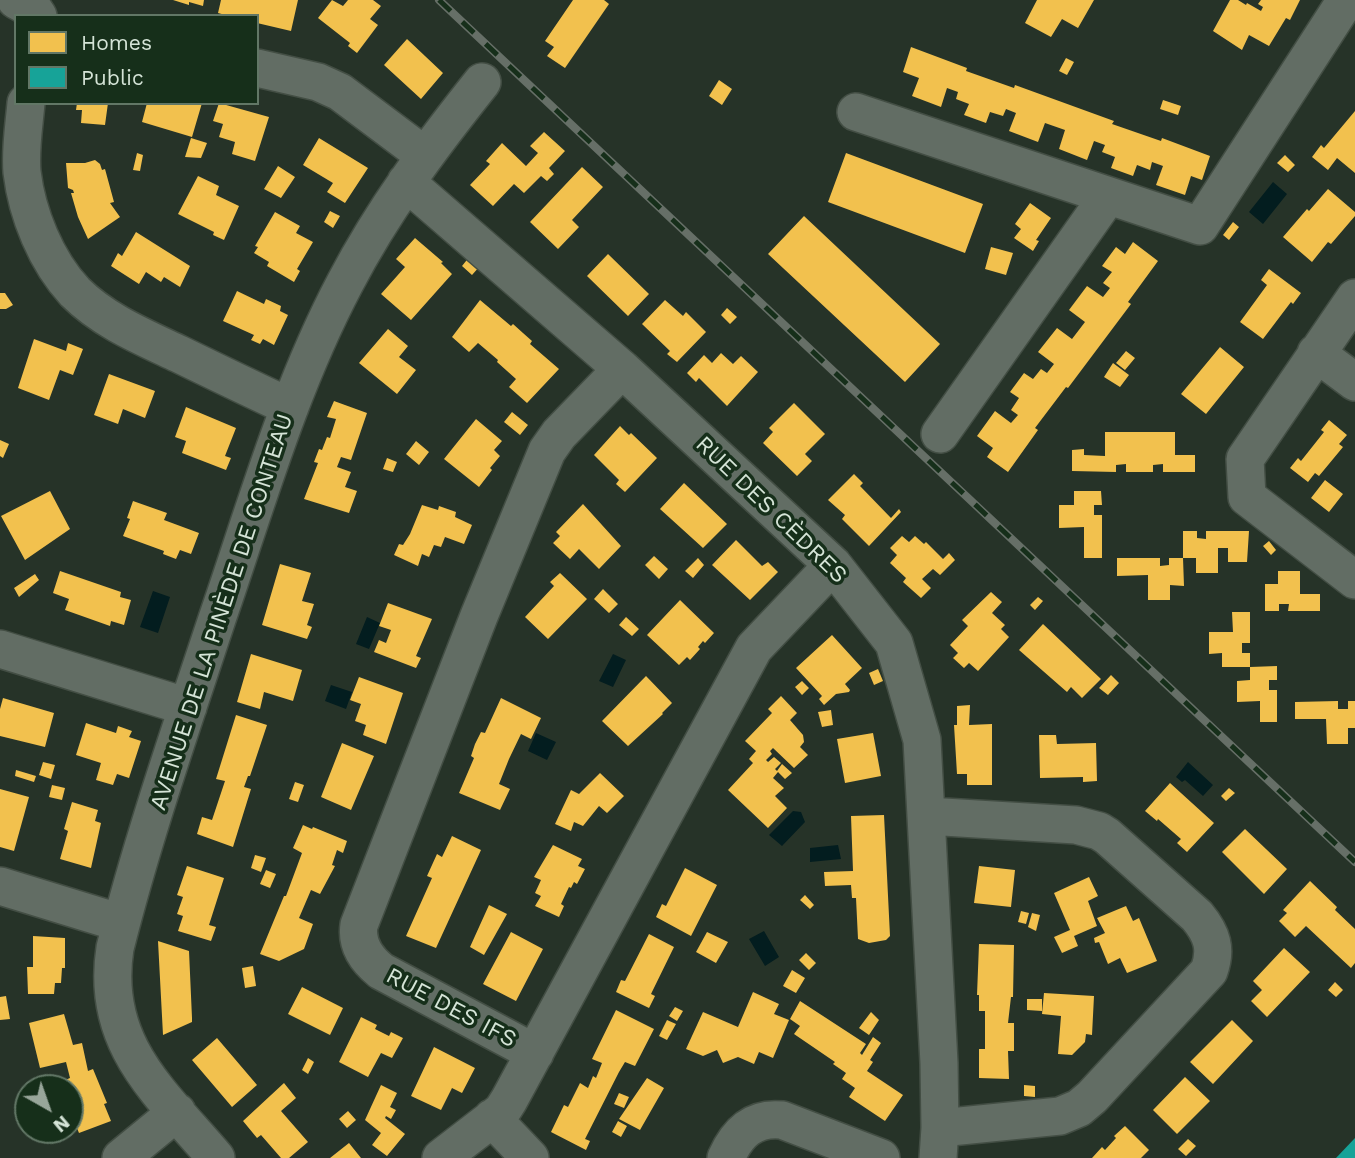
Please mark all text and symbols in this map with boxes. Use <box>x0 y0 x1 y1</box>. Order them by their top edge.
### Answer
legend <box>14 14 259 105</box>
text: Homes <box>81 30 152 55</box>
text: Public <box>81 65 144 90</box>
street label: AVENUE DE LA PINÈDE DE CONTEAU <box>145 410 299 814</box>
street label: RUE DES CÈDRES <box>690 431 852 589</box>
street label: RUE DES IFS <box>381 962 521 1054</box>
north arrow <box>14 1074 84 1144</box>
text: N <box>49 1111 74 1137</box>

